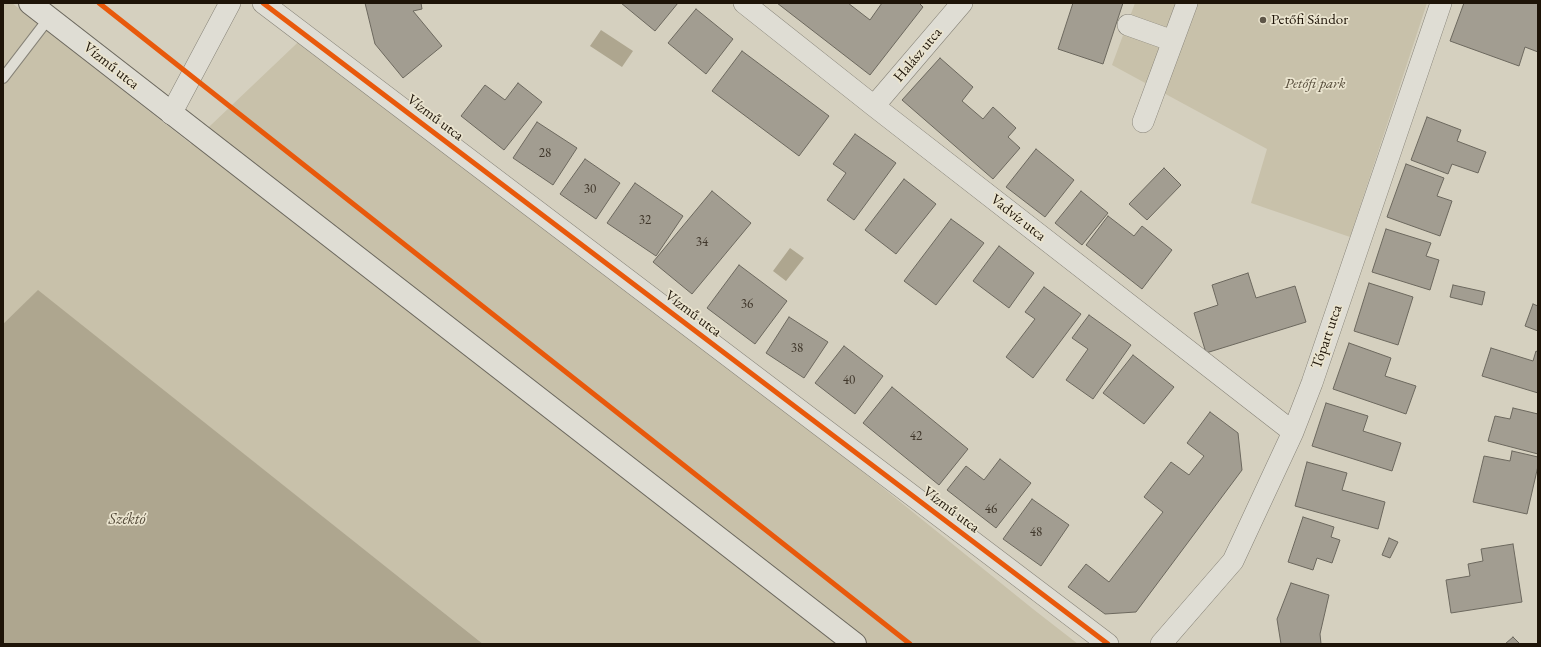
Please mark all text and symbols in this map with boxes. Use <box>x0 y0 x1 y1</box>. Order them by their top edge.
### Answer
place label: Petőfi Sándor <box>1271 11 1348 29</box>
marker: Petőfi Sándor <box>1258 15 1268 25</box>
street label: Halász utca <box>890 24 946 86</box>
street label: Vízmű utca <box>79 39 143 93</box>
park label: Petőfi park <box>1284 75 1346 93</box>
street label: Vízmű utca <box>403 91 467 145</box>
house number: 28 <box>539 145 551 161</box>
house number: 30 <box>584 181 596 197</box>
street label: Vadvíz utca <box>987 191 1049 245</box>
house number: 32 <box>639 212 651 228</box>
house number: 34 <box>696 234 708 250</box>
street label: Vízmű utca <box>661 287 725 341</box>
house number: 36 <box>741 296 753 312</box>
street label: Tópart utca <box>1308 303 1346 371</box>
house number: 38 <box>791 340 803 356</box>
house number: 40 <box>843 372 855 388</box>
house number: 42 <box>910 428 922 444</box>
street label: Vízmű utca <box>919 483 983 537</box>
house number: 46 <box>985 501 997 517</box>
water label: Széktó <box>108 510 146 530</box>
house number: 48 <box>1030 524 1042 540</box>

